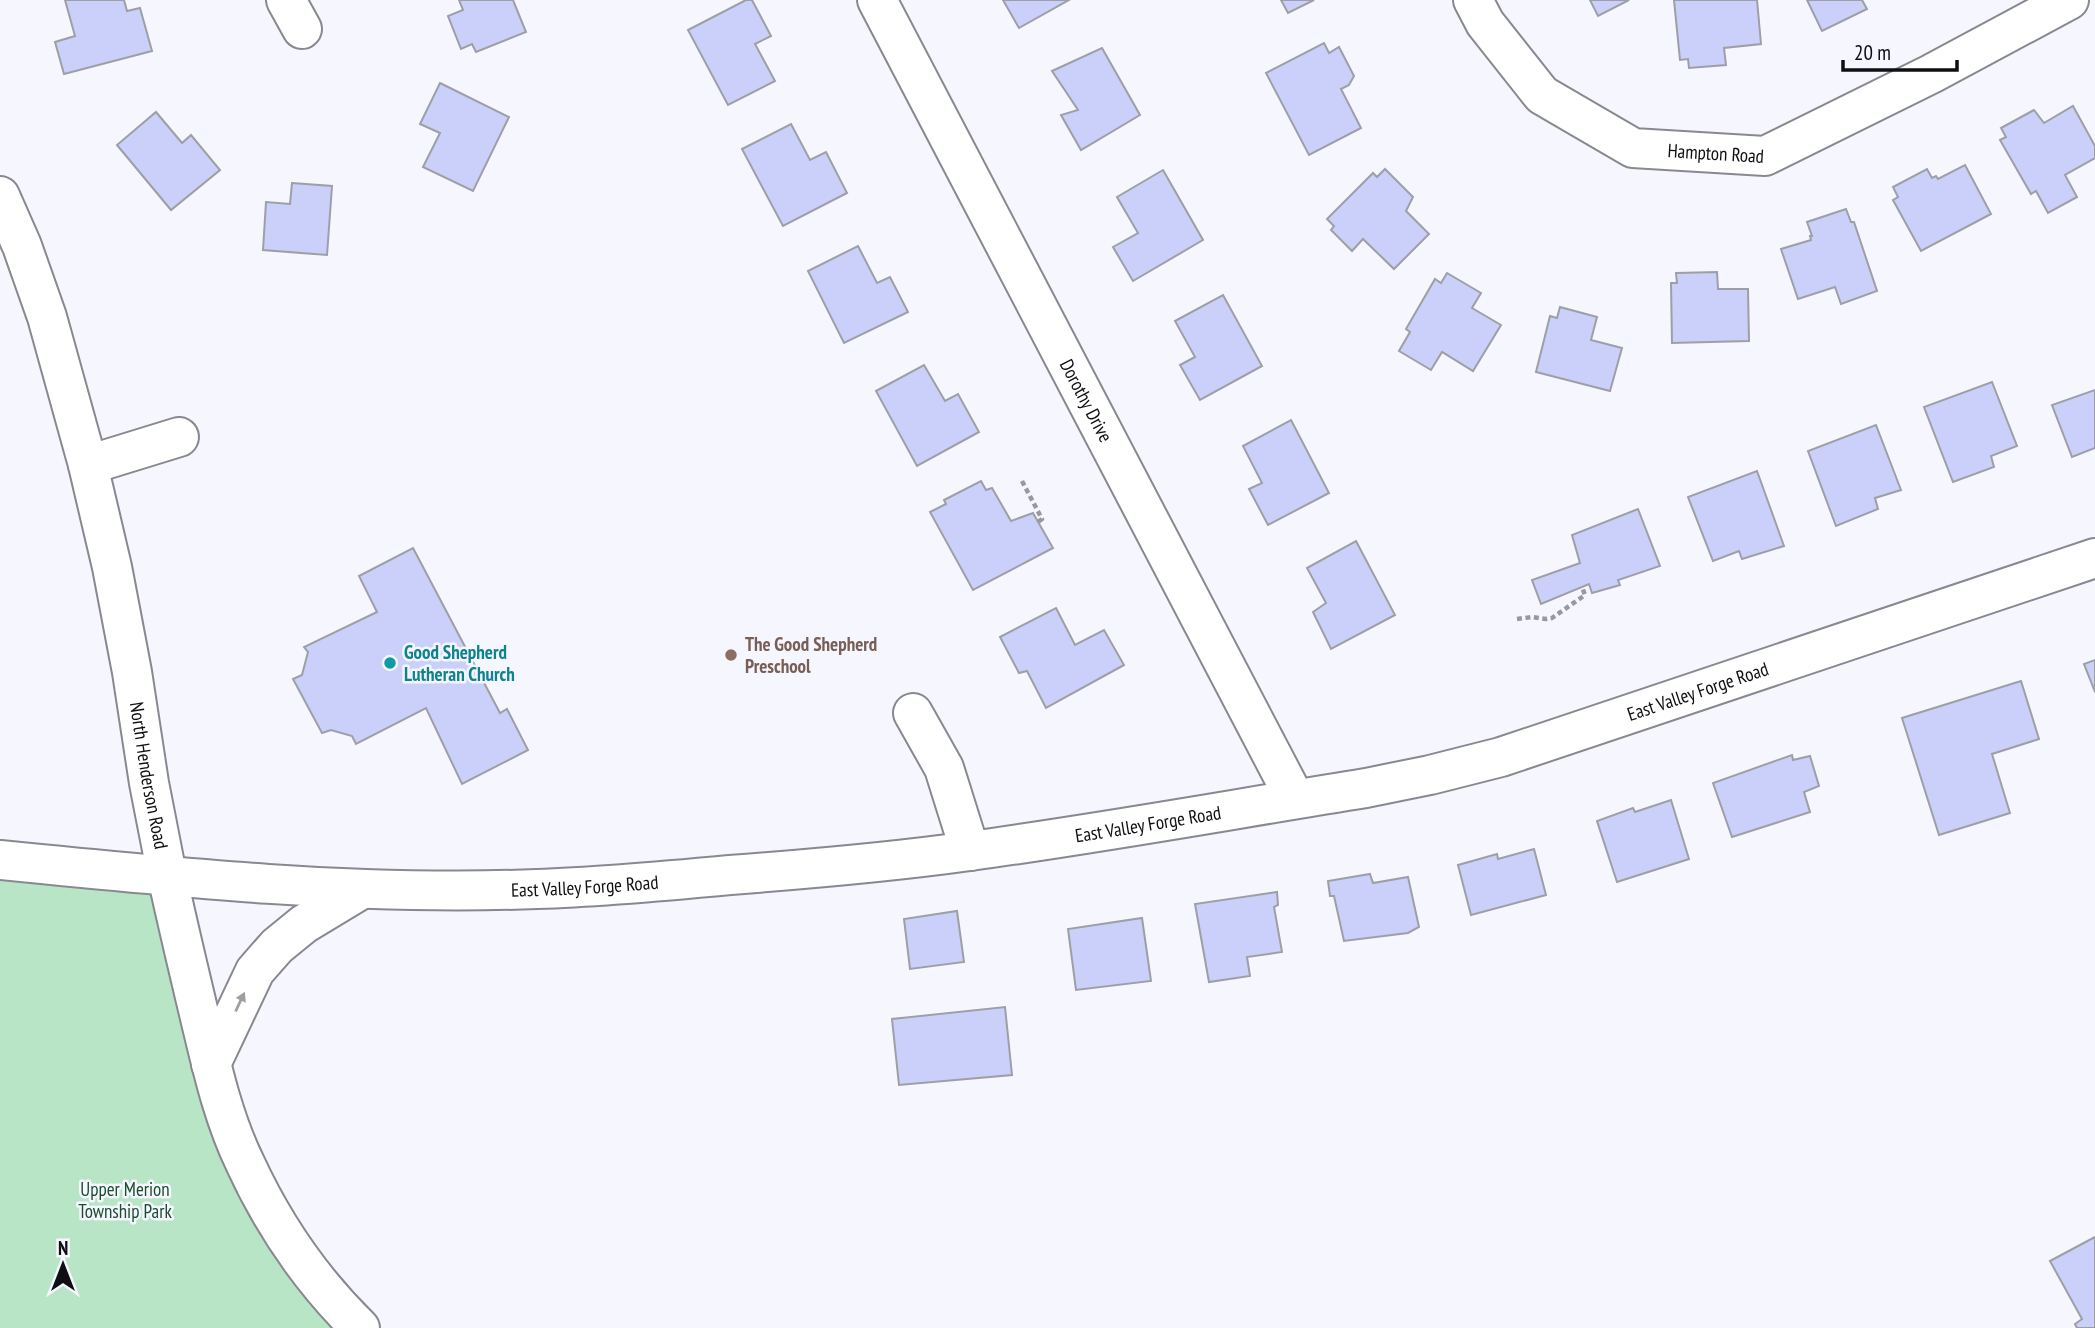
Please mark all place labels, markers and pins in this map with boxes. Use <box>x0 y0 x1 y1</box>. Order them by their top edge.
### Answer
place label: The Good Shepherd Preschool <box>745 632 877 678</box>
place label: Good Shepherd Lutheran Church <box>404 640 515 686</box>
marker: The Good Shepherd Preschool <box>723 647 739 663</box>
marker: Good Shepherd Lutheran Church <box>382 655 398 671</box>

